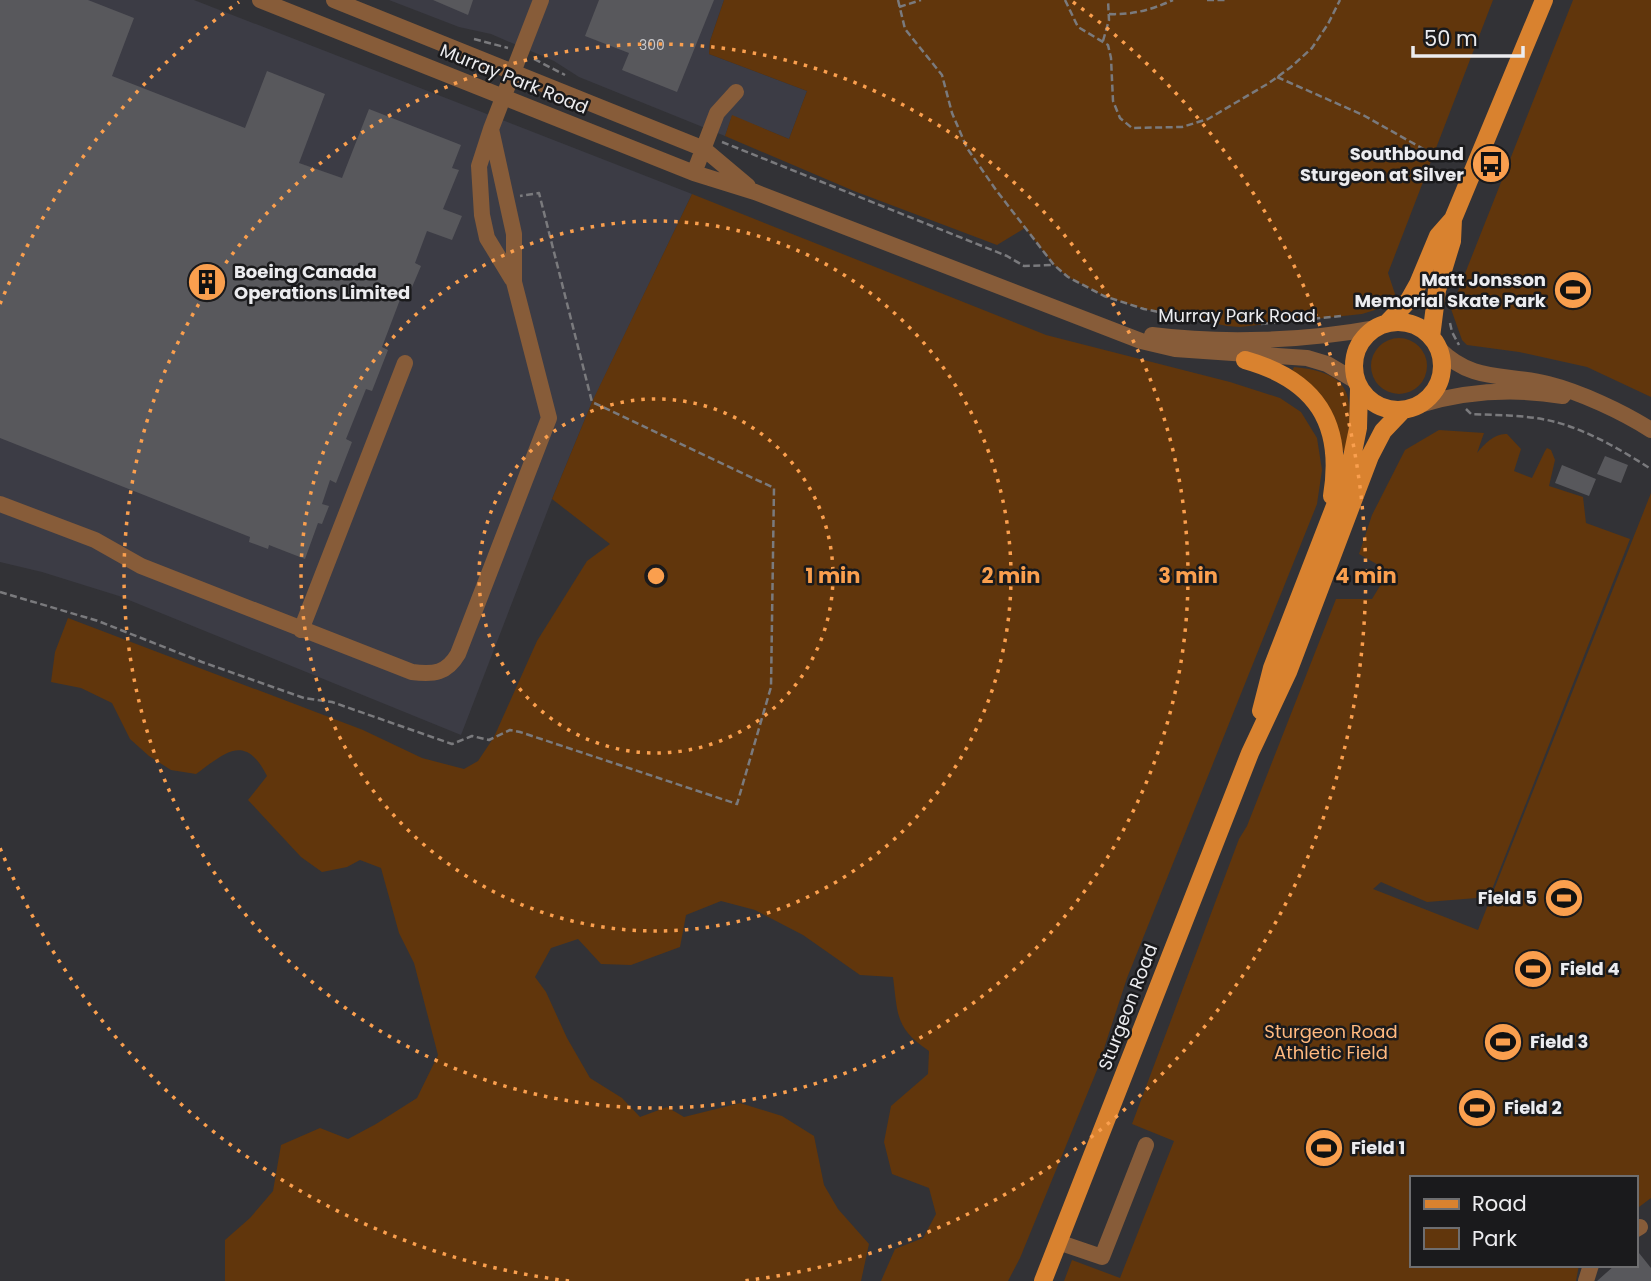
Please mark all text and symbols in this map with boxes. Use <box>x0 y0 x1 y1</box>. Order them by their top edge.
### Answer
scale bar <box>1413 14 1523 58</box>
text: 50 m <box>1424 24 1478 53</box>
house number: 300 <box>639 35 665 55</box>
street label: Murray Park Road <box>436 37 592 120</box>
place label: Southbound Sturgeon at Silver <box>1300 141 1464 187</box>
bus stop icon: Southbound Sturgeon at Silver <box>1470 143 1512 185</box>
place label: Boeing Canada Operations Limited <box>234 259 410 305</box>
building icon: Boeing Canada Operations Limited <box>186 261 228 303</box>
place label: Matt Jonsson Memorial Skate Park <box>1355 267 1547 313</box>
sports icon: Matt Jonsson Memorial Skate Park <box>1552 269 1594 311</box>
street label: Murray Park Road <box>1158 303 1316 328</box>
text: 1 min <box>806 561 860 590</box>
text: 2 min <box>981 561 1041 590</box>
text: 3 min <box>1158 561 1218 590</box>
text: 4 min <box>1335 561 1397 590</box>
centre of rings <box>644 564 668 588</box>
sports icon: Field 5 <box>1543 877 1585 919</box>
place label: Field 5 <box>1478 885 1537 910</box>
street label: Sturgeon Road <box>1092 940 1163 1074</box>
sports icon: Field 4 <box>1512 948 1554 990</box>
place label: Field 4 <box>1560 956 1620 981</box>
park label: Sturgeon Road Athletic Field <box>1264 1019 1398 1065</box>
sports icon: Field 3 <box>1482 1021 1524 1063</box>
place label: Field 3 <box>1530 1029 1588 1054</box>
sports icon: Field 2 <box>1456 1087 1498 1129</box>
place label: Field 2 <box>1504 1095 1562 1120</box>
sports icon: Field 1 <box>1303 1127 1345 1169</box>
place label: Field 1 <box>1351 1135 1405 1160</box>
legend <box>1410 1176 1637 1267</box>
text: Road <box>1472 1189 1527 1218</box>
text: Park <box>1472 1224 1517 1253</box>

